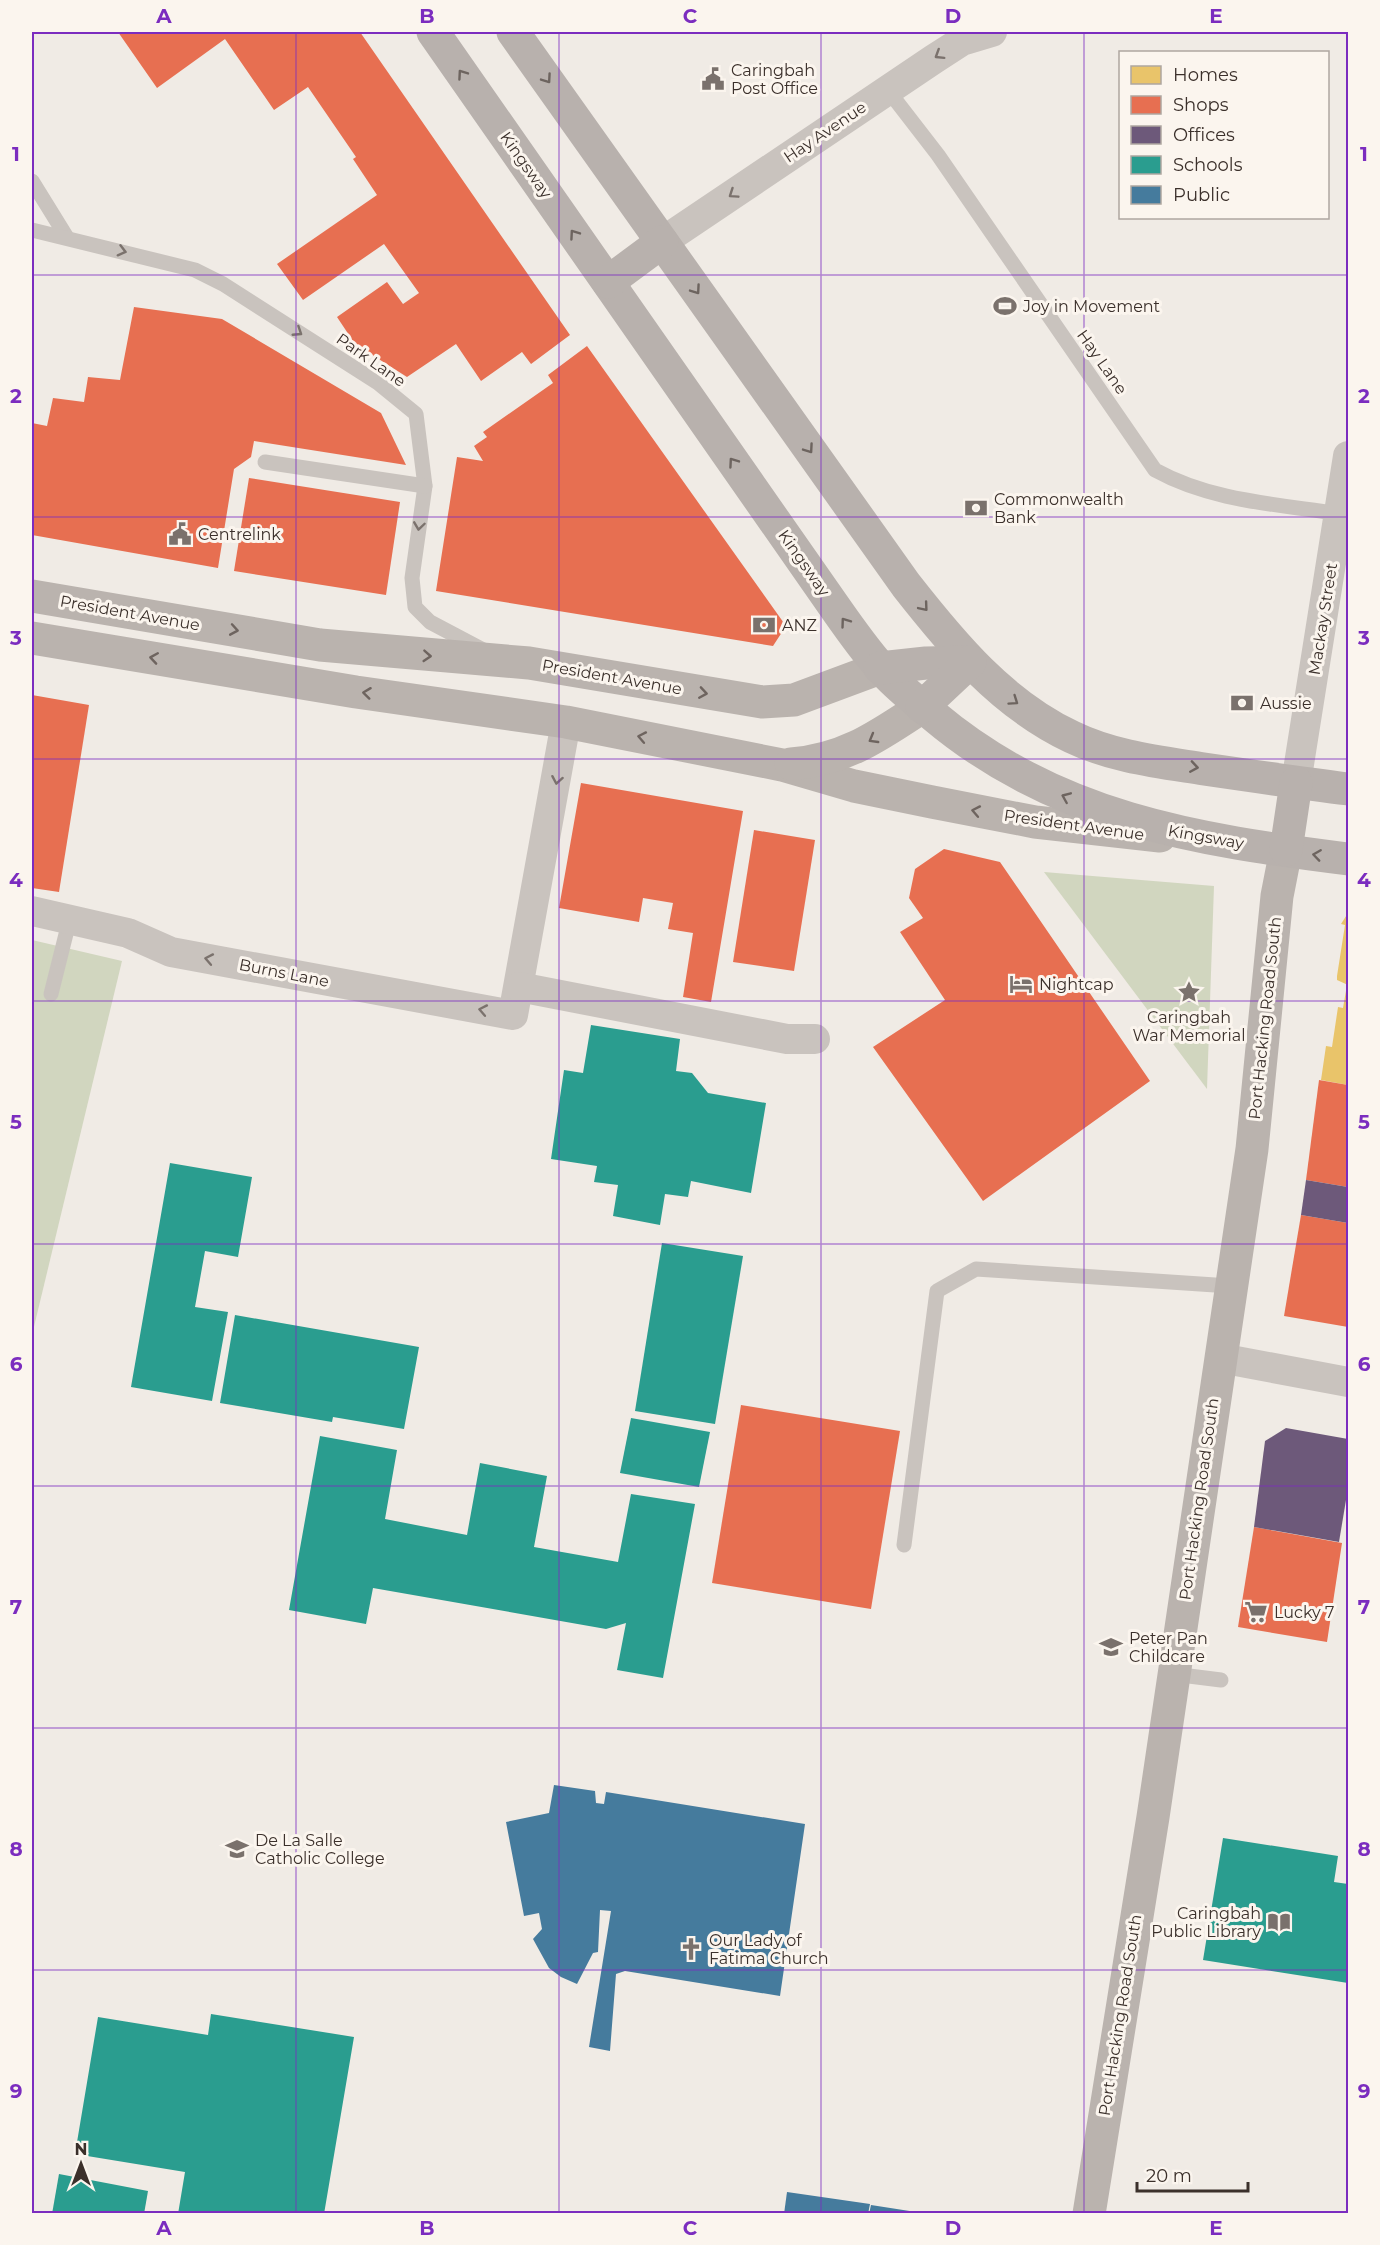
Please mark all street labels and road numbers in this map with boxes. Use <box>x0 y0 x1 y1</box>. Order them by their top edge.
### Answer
street label: Hay Avenue <box>780 97 870 167</box>
street label: Kingsway <box>496 128 556 202</box>
street label: Hay Lane <box>1073 326 1131 398</box>
street label: Park Lane <box>333 329 409 391</box>
street label: Kingsway <box>774 526 834 600</box>
street label: Mackay Street <box>1305 561 1341 676</box>
street label: President Avenue <box>59 591 201 635</box>
street label: President Avenue <box>541 655 683 699</box>
street label: President Avenue <box>1003 806 1145 844</box>
street label: Kingsway <box>1167 821 1246 853</box>
street label: Port Hacking Road South <box>1245 916 1285 1120</box>
street label: Burns Lane <box>237 955 331 991</box>
street label: Port Hacking Road South <box>1175 1397 1223 1601</box>
street label: Port Hacking Road South <box>1095 1913 1145 2117</box>

